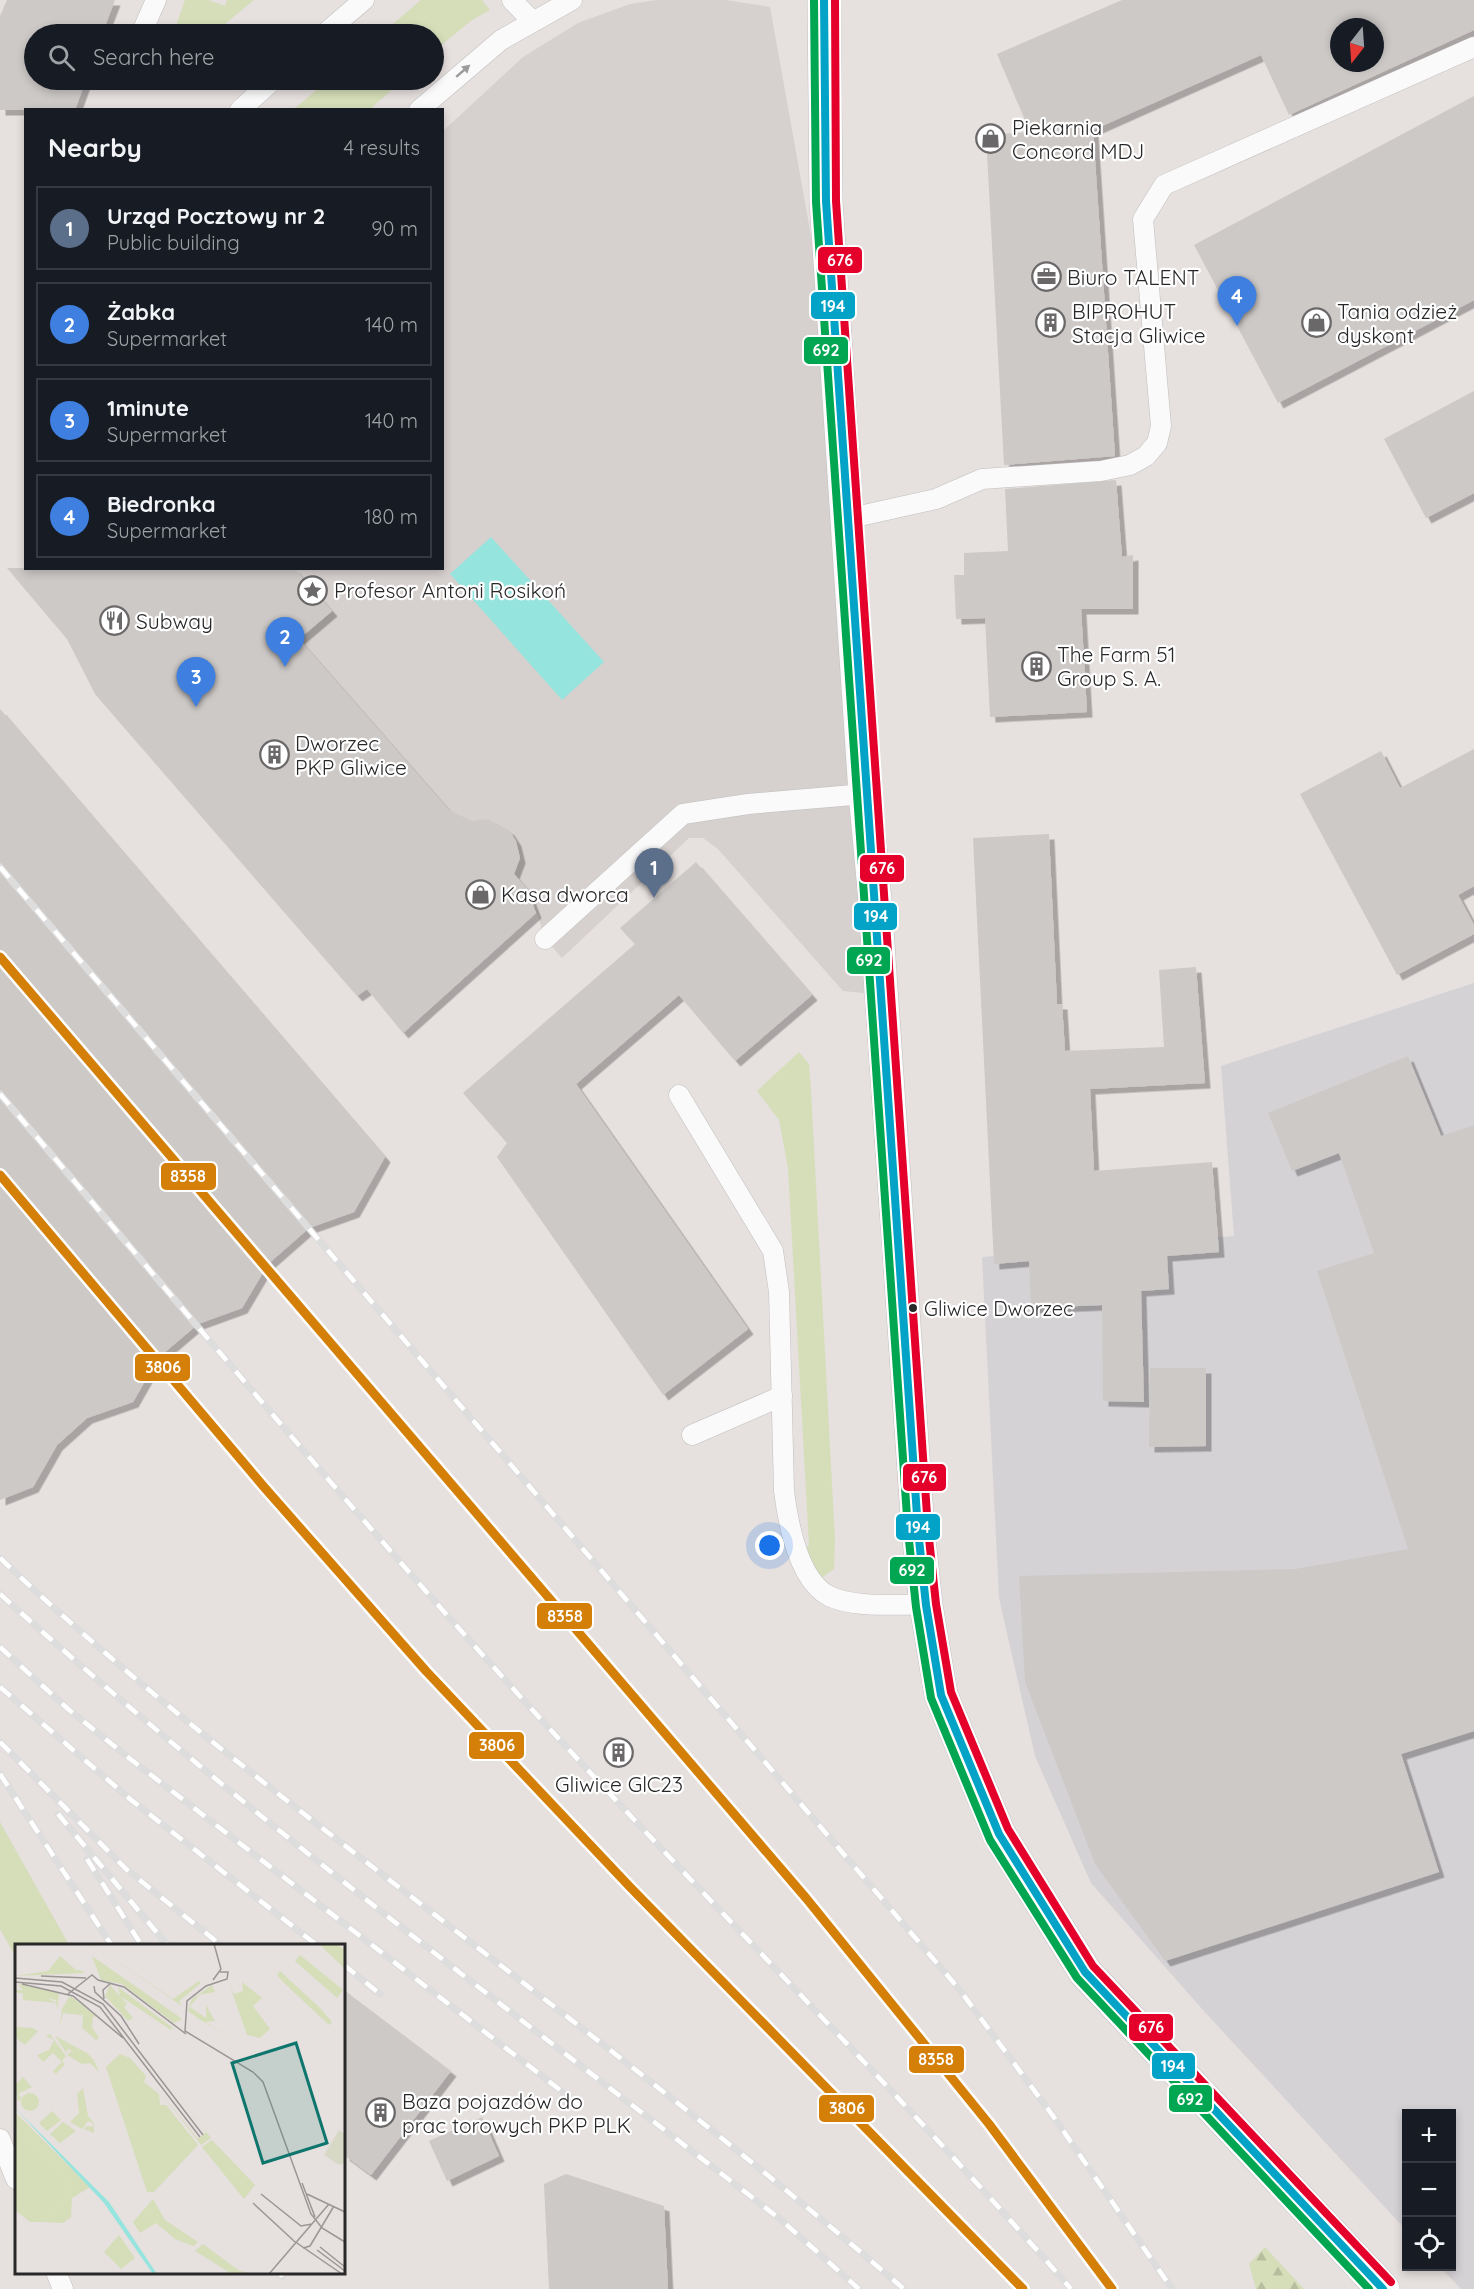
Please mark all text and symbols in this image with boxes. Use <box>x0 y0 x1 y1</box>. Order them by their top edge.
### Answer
north arrow <box>1330 18 1384 72</box>
search box <box>24 24 444 90</box>
icon: search <box>45 41 78 74</box>
text: Search here <box>93 43 214 71</box>
one-way arrow <box>455 65 470 78</box>
place label: Piekarnia Concord MDJ <box>1012 114 1144 164</box>
shop icon: Piekarnia Concord MDJ <box>975 123 1007 155</box>
text: Nearby <box>48 131 142 164</box>
text: 4 results <box>344 135 420 160</box>
text: Urząd Pocztowy nr 2 <box>107 202 325 230</box>
text: 1 <box>66 216 73 241</box>
text: 90 m <box>371 216 418 241</box>
text: Public building <box>107 230 240 255</box>
line badge: 676 <box>817 246 863 274</box>
text: 676 <box>827 250 853 270</box>
office icon: Biuro TALENT <box>1030 261 1062 293</box>
place label: Biuro TALENT <box>1067 264 1199 290</box>
pin: 4 <box>1218 276 1256 326</box>
line badge: 194 <box>810 291 856 320</box>
text: 194 <box>821 296 846 316</box>
text: Żabka <box>107 298 175 326</box>
place label: BIPROHUT Stacja Gliwice <box>1072 298 1206 348</box>
place label: Tania odzież dyskont <box>1337 298 1457 348</box>
building icon: BIPROHUT Stacja Gliwice <box>1035 307 1067 339</box>
shop icon: Tania odzież dyskont <box>1300 307 1332 339</box>
text: 2 <box>64 312 75 337</box>
text: 140 m <box>365 312 418 337</box>
text: Supermarket <box>107 326 227 351</box>
line badge: 692 <box>803 336 849 365</box>
text: 692 <box>812 340 840 360</box>
text: 1minute <box>107 394 189 422</box>
text: 3 <box>64 408 75 433</box>
text: 140 m <box>365 408 418 433</box>
text: Supermarket <box>107 422 227 447</box>
text: Biedronka <box>107 490 216 518</box>
text: 4 <box>64 504 75 529</box>
text: 180 m <box>364 504 418 529</box>
text: Supermarket <box>107 518 227 543</box>
place icon: Profesor Antoni Rosikoń <box>297 574 329 606</box>
place label: Profesor Antoni Rosikoń <box>334 577 566 603</box>
restaurant icon: Subway <box>99 605 131 637</box>
place label: Subway <box>136 608 213 634</box>
pin: 2 <box>266 618 304 667</box>
place label: The Farm 51 Group S. A. <box>1057 641 1176 691</box>
building icon: The Farm 51 Group S. A. <box>1020 650 1052 682</box>
pin: 3 <box>176 658 216 707</box>
place label: Dworzec PKP Gliwice <box>295 730 407 780</box>
building icon: Dworzec PKP Gliwice <box>258 739 290 771</box>
pin: 1 <box>634 848 674 898</box>
line badge: 676 <box>859 854 905 883</box>
text: 676 <box>869 858 895 878</box>
shop icon: Kasa dworca <box>464 878 496 910</box>
place label: Kasa dworca <box>501 881 629 907</box>
line badge: 194 <box>853 902 898 931</box>
text: 194 <box>864 906 889 926</box>
line badge: 692 <box>846 946 891 975</box>
text: 692 <box>855 950 883 970</box>
line badge: 8358 <box>160 1162 217 1191</box>
text: 8358 <box>170 1166 206 1186</box>
place label: Gliwice Dworzec <box>924 1296 1073 1321</box>
marker: Gliwice Dworzec <box>907 1302 919 1314</box>
line badge: 3806 <box>134 1353 191 1382</box>
text: 3806 <box>145 1357 181 1377</box>
line badge: 676 <box>902 1463 947 1492</box>
text: 676 <box>911 1467 937 1487</box>
line badge: 194 <box>895 1513 941 1541</box>
text: 194 <box>906 1517 931 1537</box>
your location <box>755 1531 784 1560</box>
line badge: 692 <box>889 1556 935 1585</box>
text: 692 <box>898 1560 926 1580</box>
line badge: 8358 <box>536 1602 593 1630</box>
text: 8358 <box>547 1606 583 1626</box>
line badge: 3806 <box>468 1731 525 1760</box>
text: 3806 <box>479 1735 515 1755</box>
building icon: Gliwice GlC23 <box>603 1737 635 1769</box>
place label: Gliwice GlC23 <box>555 1771 683 1797</box>
inset map <box>15 1944 345 2274</box>
line badge: 676 <box>1128 2013 1174 2042</box>
text: 676 <box>1138 2017 1164 2037</box>
line badge: 8358 <box>908 2045 965 2074</box>
text: 8358 <box>918 2049 954 2069</box>
line badge: 194 <box>1151 2052 1196 2080</box>
text: 194 <box>1161 2056 1186 2076</box>
line badge: 692 <box>1168 2084 1213 2113</box>
place label: Baza pojazdów do prac torowych PKP PLK <box>402 2088 631 2138</box>
text: 692 <box>1176 2089 1204 2109</box>
line badge: 3806 <box>818 2094 875 2123</box>
building icon: Baza pojazdów do prac torowych PKP PLK <box>365 2097 397 2129</box>
text: 3806 <box>829 2098 865 2118</box>
map controls <box>1402 2109 1456 2271</box>
button: + <box>1402 2109 1456 2163</box>
button: − <box>1402 2163 1456 2217</box>
button: locate <box>1402 2217 1456 2271</box>

